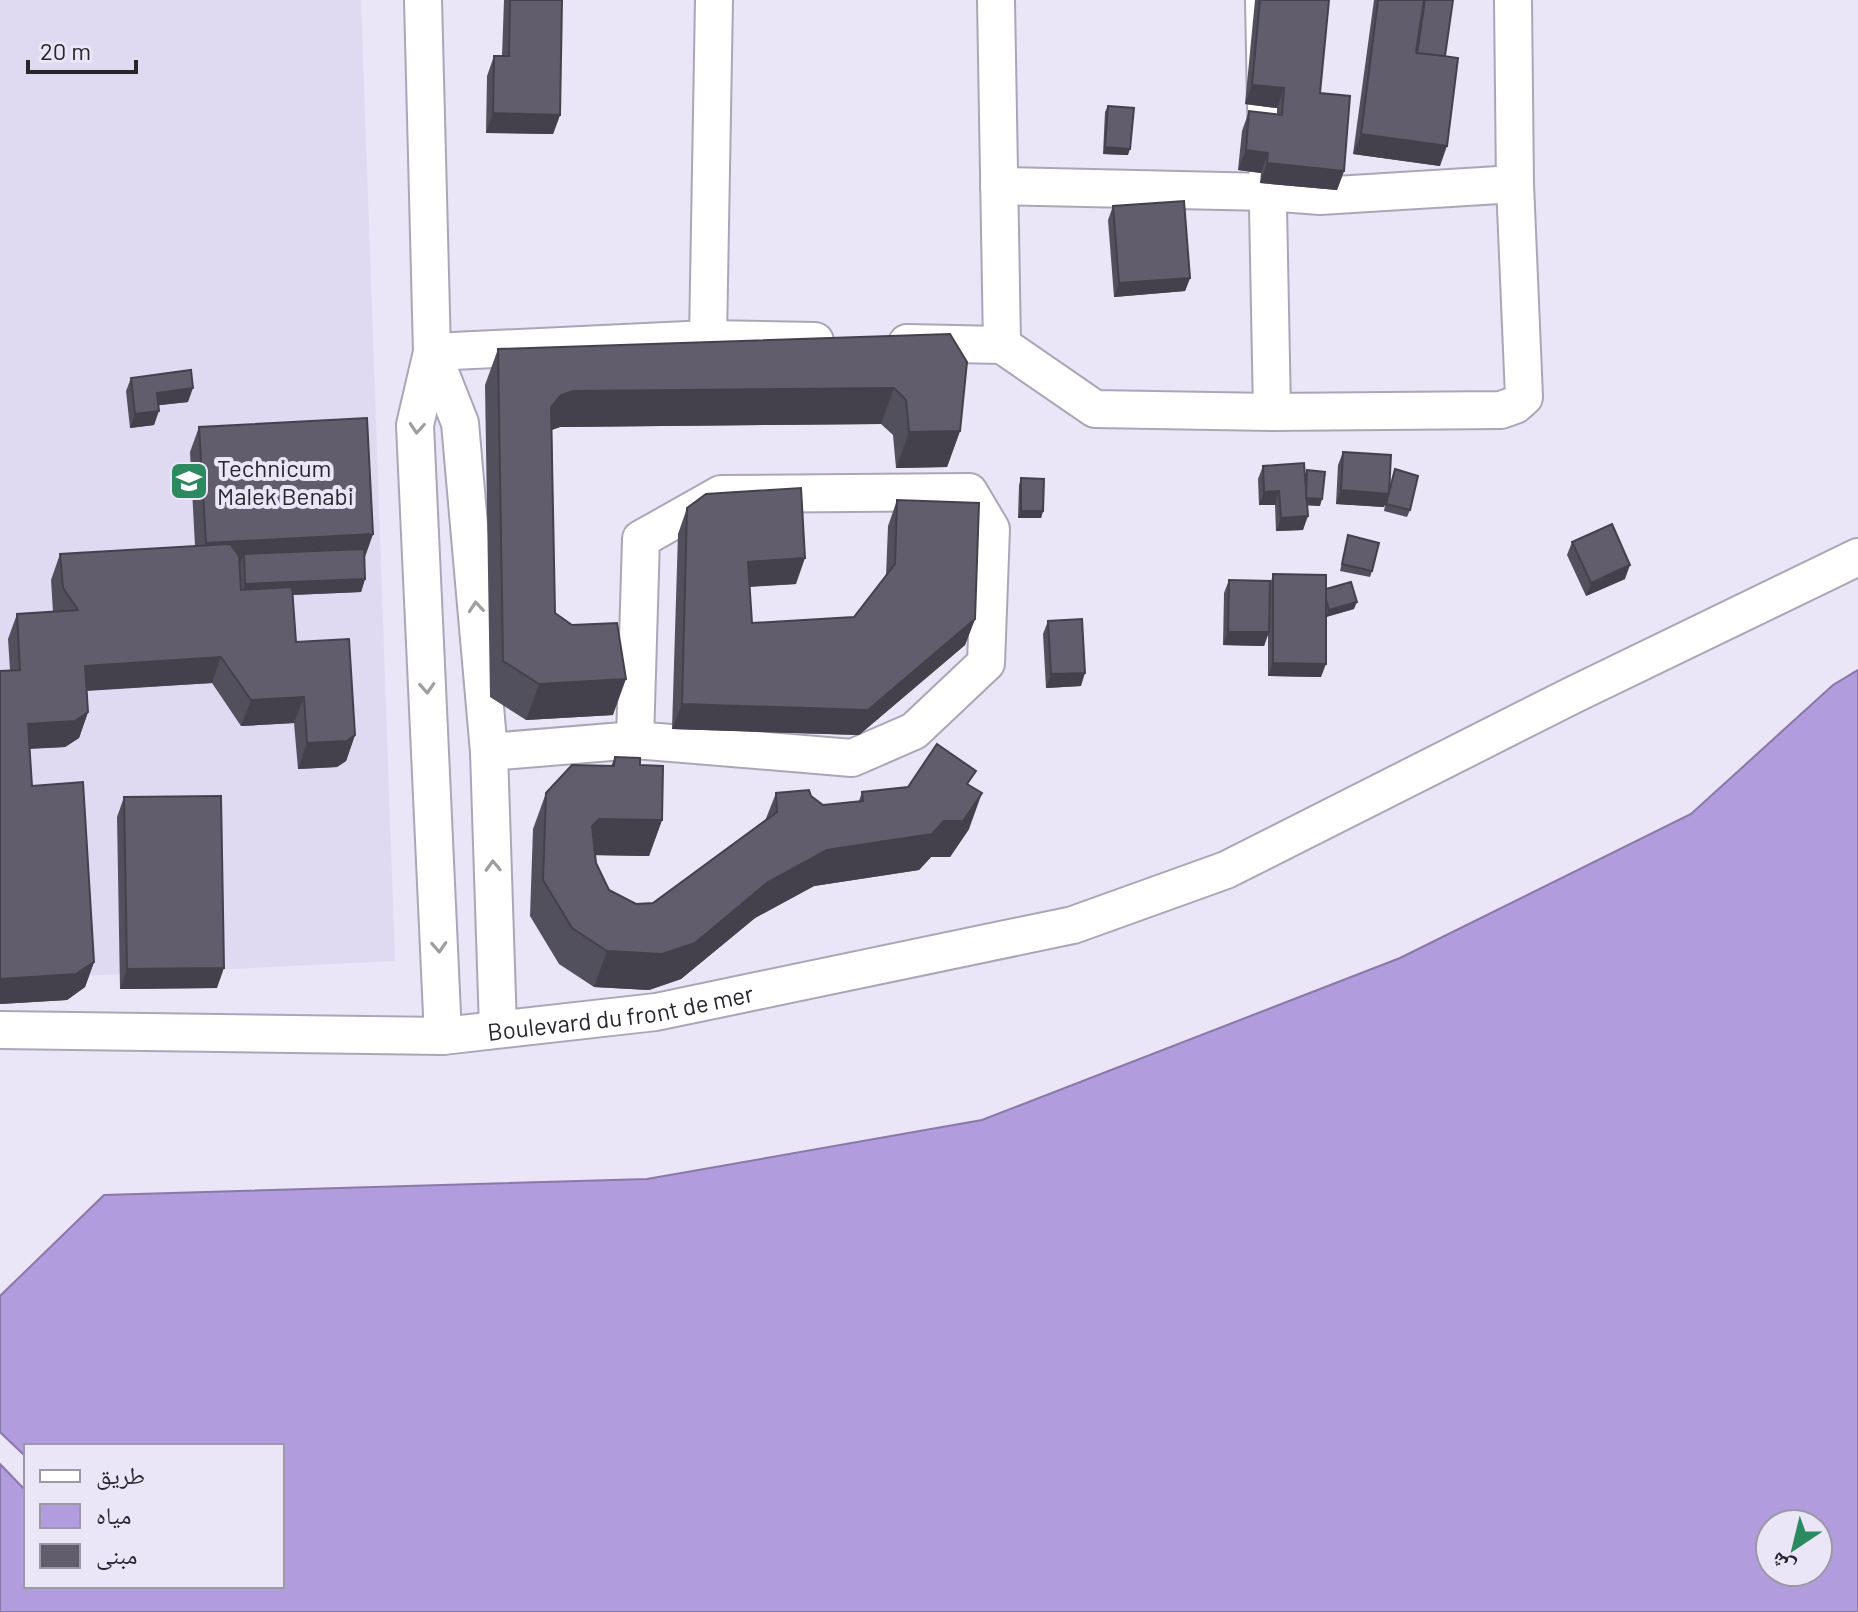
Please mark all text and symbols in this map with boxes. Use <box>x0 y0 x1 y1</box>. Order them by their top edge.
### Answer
scale bar <box>28 24 136 74</box>
text: 20 m <box>40 36 91 65</box>
one-way arrow <box>409 422 426 435</box>
place label: Technicum Malek Benabi <box>217 453 354 510</box>
school or university icon: Technicum Malek Benabi <box>168 460 210 502</box>
one-way arrow <box>468 600 485 613</box>
one-way arrow <box>418 682 435 695</box>
one-way arrow <box>484 859 501 872</box>
one-way arrow <box>430 941 447 954</box>
street label: Boulevard du front de mer <box>486 978 756 1045</box>
legend <box>24 1444 284 1588</box>
text: طريق <box>96 1460 145 1490</box>
text: مياه <box>96 1500 131 1529</box>
north arrow <box>1754 1508 1834 1588</box>
text: مبنى <box>96 1540 137 1570</box>
text: ش <box>1765 1546 1800 1583</box>

